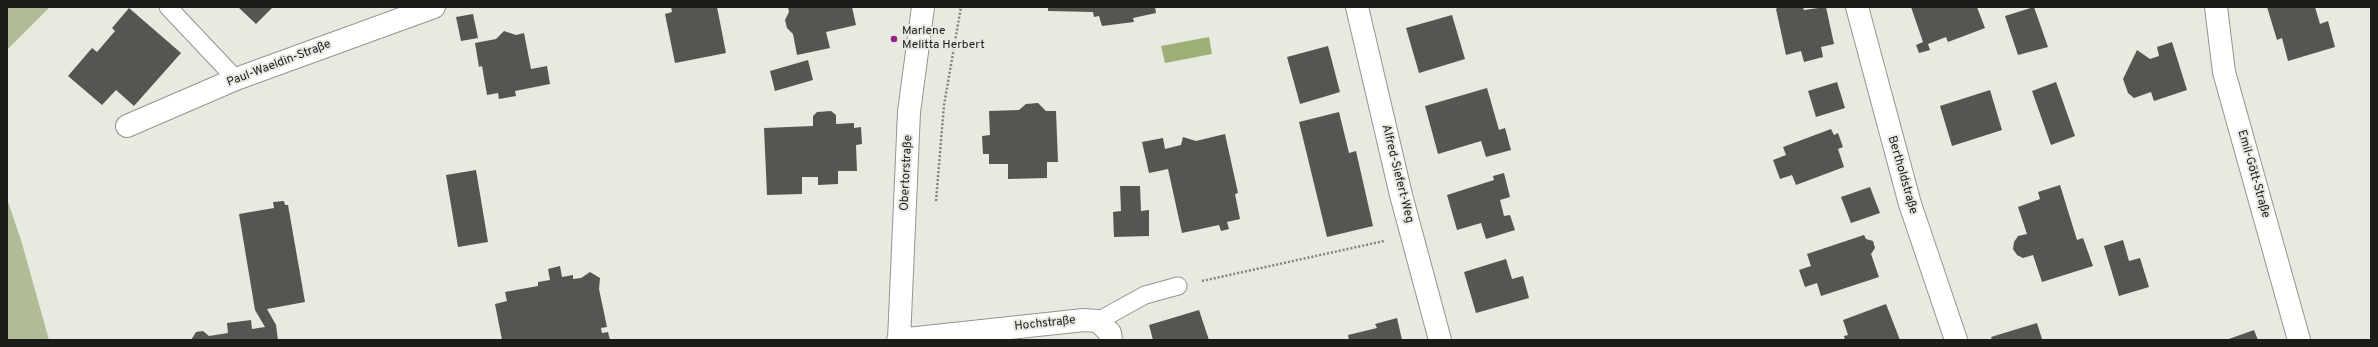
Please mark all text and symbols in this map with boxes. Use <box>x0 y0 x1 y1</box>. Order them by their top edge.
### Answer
place label: Marlene Melitta Herbert <box>902 25 985 53</box>
marker: Marlene Melitta Herbert <box>889 34 899 44</box>
street label: Paul-Waeldin-Straße <box>225 38 333 90</box>
street label: Alfred-Siefert-Weg <box>1378 123 1416 225</box>
street label: Emil-Gött-Straße <box>2234 128 2272 220</box>
street label: Bertholdstraße <box>1884 134 1920 216</box>
street label: Obertorstraße <box>898 135 916 211</box>
street label: Hochstraße <box>1014 314 1076 334</box>

